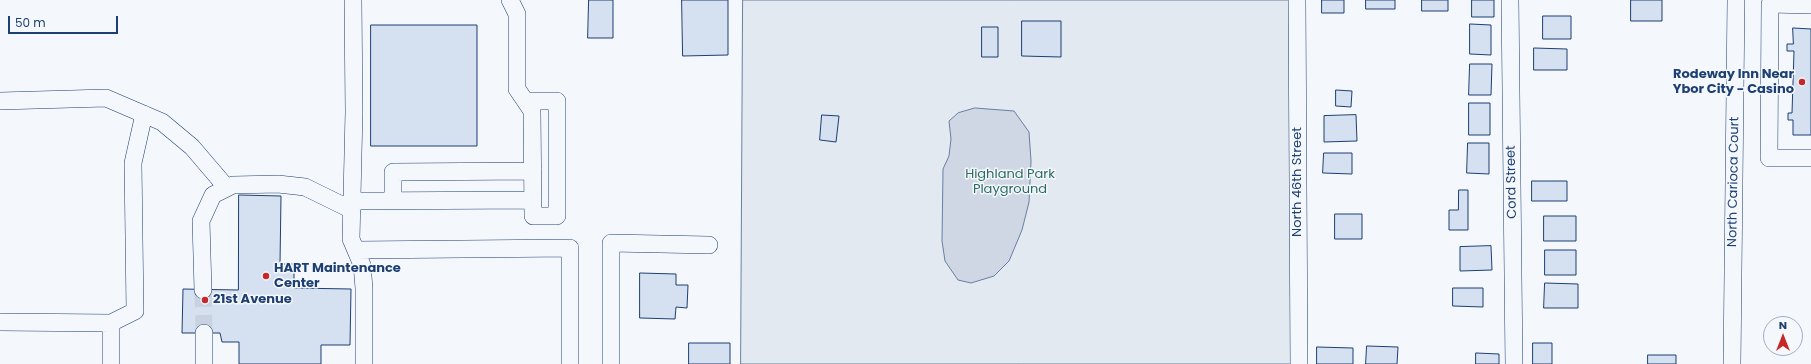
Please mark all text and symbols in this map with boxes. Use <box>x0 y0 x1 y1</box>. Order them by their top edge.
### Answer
scale bar <box>10 8 120 34</box>
text: 50 m <box>15 14 46 31</box>
place label: Rodeway Inn Near Ybor City - Casino <box>1673 67 1794 98</box>
marker: Rodeway Inn Near Ybor City - Casino <box>1797 77 1807 87</box>
street label: North Carioca Court <box>1725 117 1743 247</box>
street label: North 46th Street <box>1290 127 1306 237</box>
street label: Cord Street <box>1504 145 1520 219</box>
park label: Highland Park Playground <box>965 167 1055 198</box>
place label: HART Maintenance Center <box>274 261 401 292</box>
marker: HART Maintenance Center <box>261 271 271 281</box>
place label: 21st Avenue <box>213 292 292 308</box>
marker: 21st Avenue <box>200 295 210 305</box>
north arrow <box>1763 316 1803 356</box>
text: N <box>1779 317 1787 333</box>

